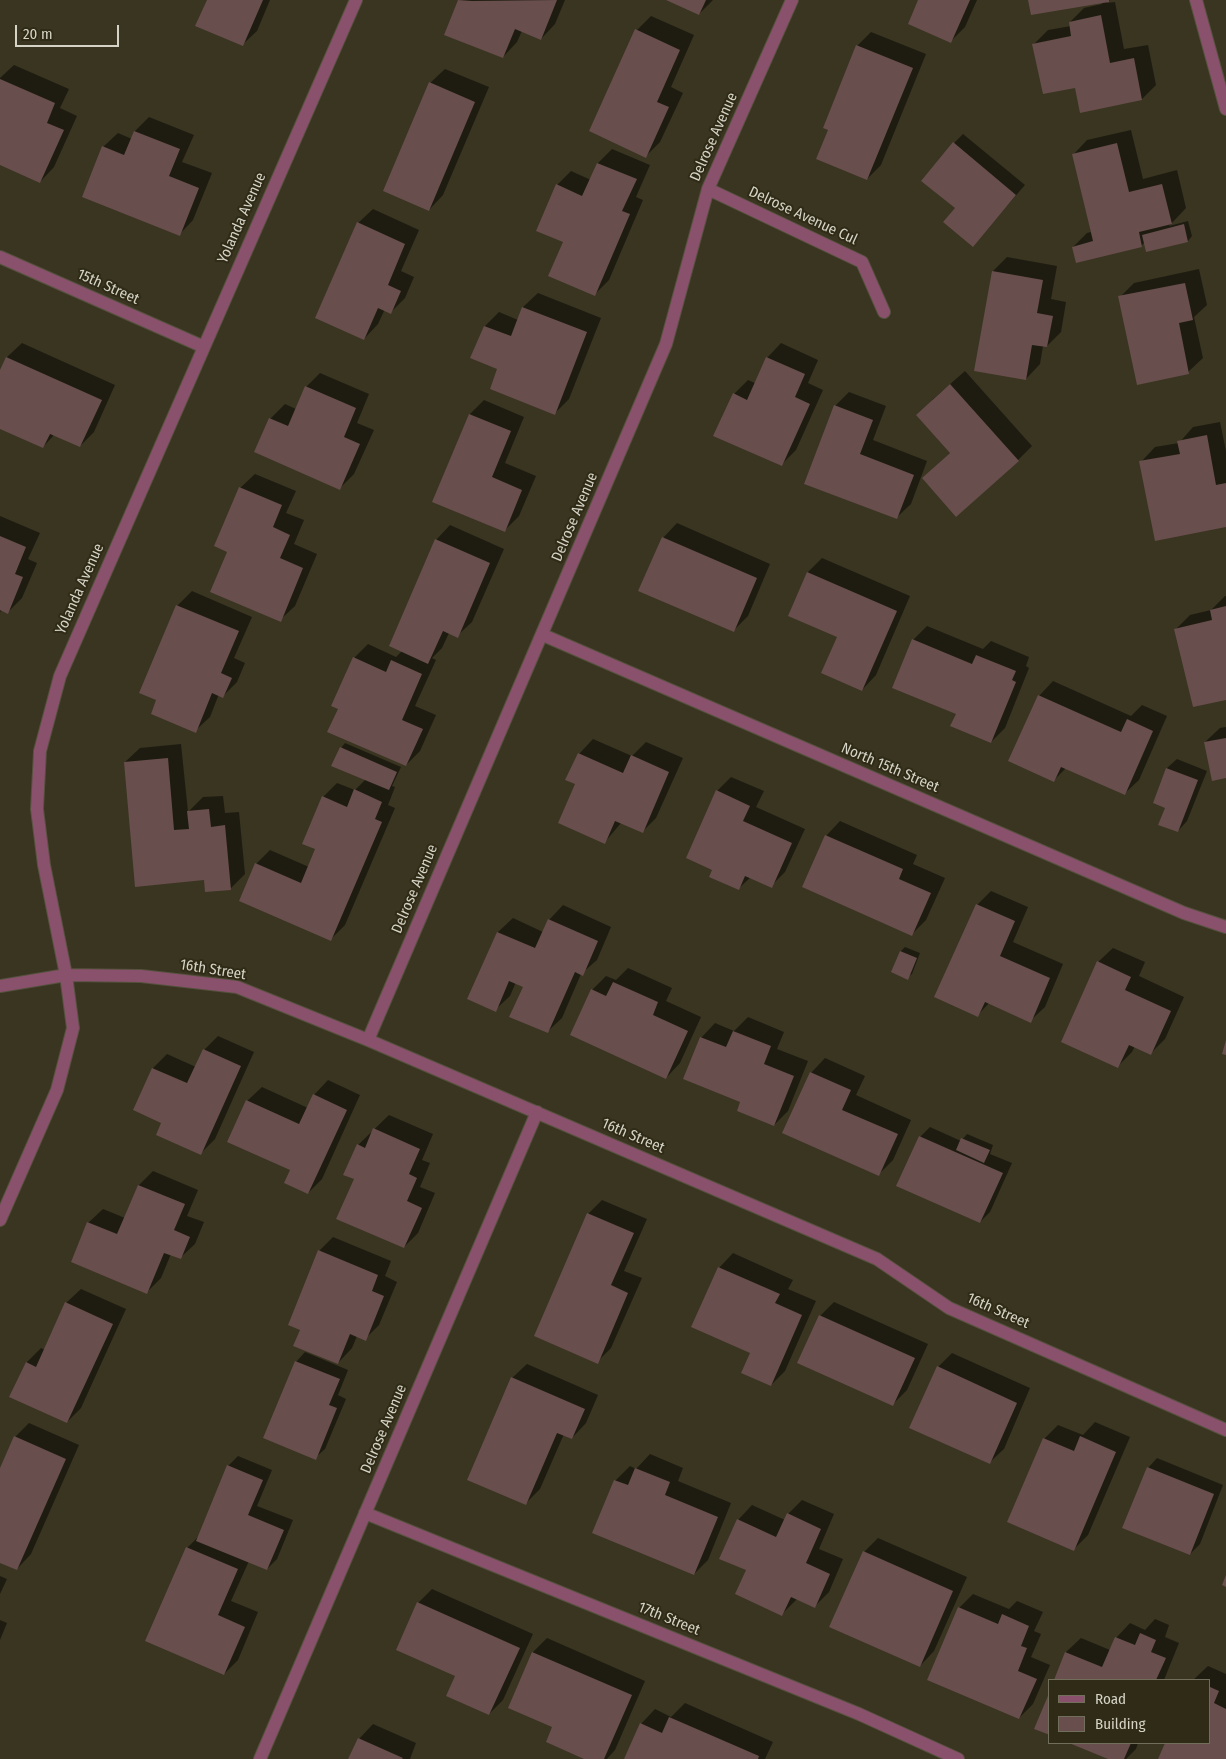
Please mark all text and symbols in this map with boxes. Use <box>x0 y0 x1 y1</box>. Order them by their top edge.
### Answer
scale bar <box>18 15 121 47</box>
text: 20 m <box>23 25 53 43</box>
street label: Delrose Avenue <box>686 90 742 184</box>
street label: Yolanda Avenue <box>214 170 270 266</box>
street label: Delrose Avenue Cul <box>746 183 860 249</box>
street label: 15th Street <box>74 265 142 309</box>
street label: Delrose Avenue <box>548 470 602 564</box>
street label: Yolanda Avenue <box>52 541 108 637</box>
street label: North 15th Street <box>838 739 942 797</box>
street label: Delrose Avenue <box>388 842 442 936</box>
street label: 16th Street <box>179 956 247 984</box>
street label: 16th Street <box>599 1115 667 1157</box>
street label: 16th Street <box>964 1289 1032 1333</box>
street label: Delrose Avenue <box>357 1382 411 1476</box>
street label: 17th Street <box>635 1598 703 1640</box>
legend <box>1048 1679 1211 1744</box>
text: Road <box>1095 1690 1126 1708</box>
text: Building <box>1095 1715 1146 1733</box>

